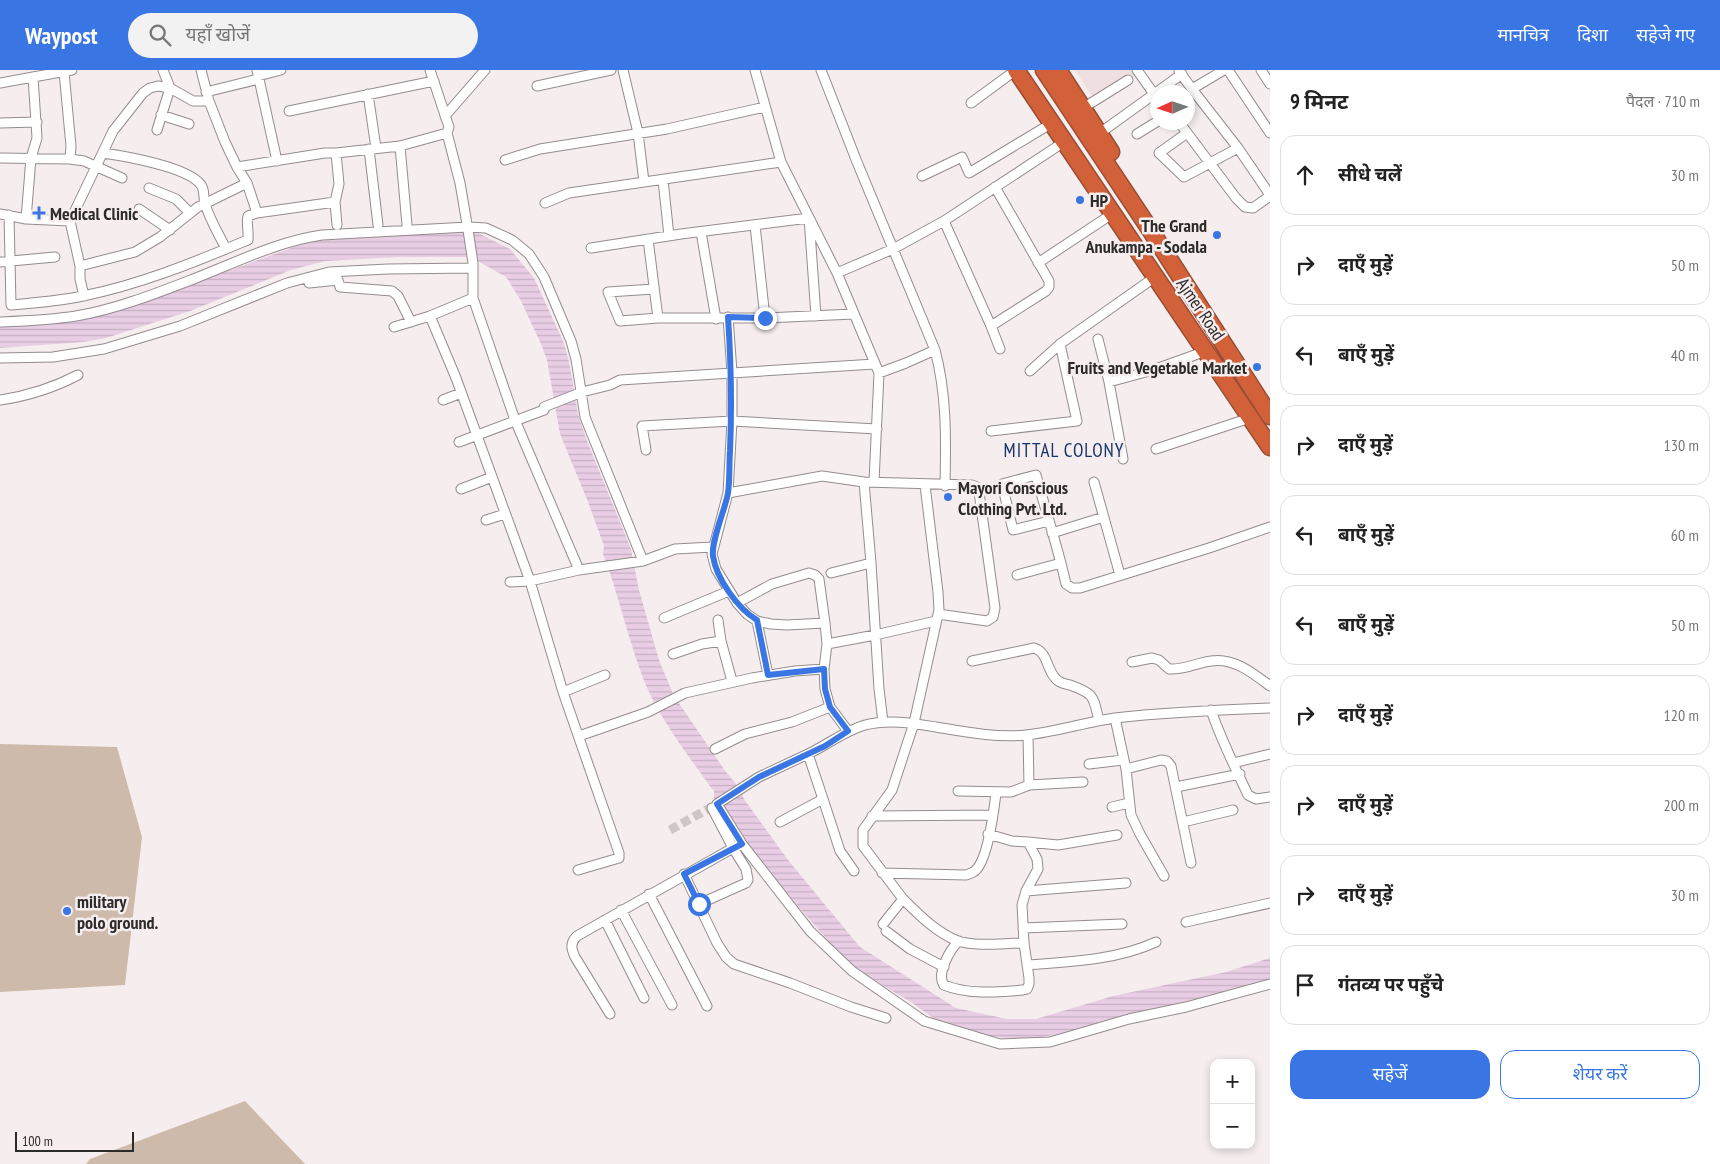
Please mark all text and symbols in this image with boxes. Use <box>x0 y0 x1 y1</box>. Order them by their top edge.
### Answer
search box <box>128 13 478 58</box>
text: Waypost <box>25 20 98 51</box>
icon: search <box>146 21 174 49</box>
text: यहाँ खोजें <box>186 22 250 46</box>
text: मानचित्र <box>1497 23 1549 46</box>
text: दिशा <box>1577 23 1608 46</box>
text: सहेजे गए <box>1636 23 1695 46</box>
north arrow <box>1150 85 1195 130</box>
text: 9 मिनट <box>1290 88 1348 115</box>
text: पैदल · 710 m <box>1626 91 1700 111</box>
icon: ahead <box>1291 161 1319 189</box>
text: सीधे चलें <box>1338 162 1402 186</box>
text: 30 m <box>1671 165 1699 185</box>
place label: HP <box>1090 189 1109 212</box>
marker: HP <box>1074 194 1086 206</box>
place label: Medical Clinic <box>50 202 139 225</box>
marker: Medical Clinic <box>32 206 46 220</box>
place label: The Grand Anukampa - Sodala <box>1085 214 1207 258</box>
marker: The Grand Anukampa - Sodala <box>1211 229 1223 241</box>
icon: right <box>1291 251 1319 279</box>
text: दाएँ मुड़ें <box>1338 252 1393 276</box>
text: 50 m <box>1671 255 1699 275</box>
street label: Ajmer Road <box>1172 273 1230 345</box>
route end <box>754 307 777 330</box>
icon: left <box>1291 341 1319 369</box>
text: बाएँ मुड़ें <box>1338 342 1394 366</box>
text: 40 m <box>1671 345 1699 365</box>
place label: Fruits and Vegetable Market <box>1068 356 1248 379</box>
marker: Fruits and Vegetable Market <box>1251 361 1263 373</box>
icon: right <box>1291 431 1319 459</box>
text: दाएँ मुड़ें <box>1338 432 1393 456</box>
text: 130 m <box>1664 435 1699 455</box>
district label: MITTAL COLONY <box>1004 438 1124 462</box>
place label: Mayori Conscious Clothing Pvt. Ltd. <box>958 476 1068 520</box>
marker: Mayori Conscious Clothing Pvt. Ltd. <box>942 491 954 503</box>
icon: left <box>1291 521 1319 549</box>
text: बाएँ मुड़ें <box>1338 522 1394 546</box>
text: 60 m <box>1671 525 1699 545</box>
icon: left <box>1291 611 1319 639</box>
text: बाएँ मुड़ें <box>1338 612 1394 636</box>
text: 50 m <box>1671 615 1699 635</box>
icon: right <box>1291 701 1319 729</box>
text: दाएँ मुड़ें <box>1338 702 1393 726</box>
text: 120 m <box>1664 705 1699 725</box>
icon: right <box>1291 791 1319 819</box>
text: दाएँ मुड़ें <box>1338 792 1393 816</box>
text: 200 m <box>1664 795 1699 815</box>
icon: right <box>1291 881 1319 909</box>
text: दाएँ मुड़ें <box>1338 882 1393 906</box>
text: 30 m <box>1671 885 1699 905</box>
place label: military polo ground. <box>77 890 159 934</box>
route start <box>688 893 711 916</box>
marker: military polo ground. <box>61 905 73 917</box>
icon: arrive <box>1291 971 1319 999</box>
text: गंतव्य पर पहुँचे <box>1338 972 1443 996</box>
button: सहेजें <box>1290 1050 1490 1099</box>
button: शेयर करें <box>1500 1050 1700 1099</box>
map controls <box>1210 1059 1255 1149</box>
button: + <box>1210 1059 1255 1104</box>
button: − <box>1210 1104 1255 1149</box>
scale bar <box>15 1129 134 1152</box>
text: 100 m <box>22 1132 53 1150</box>

